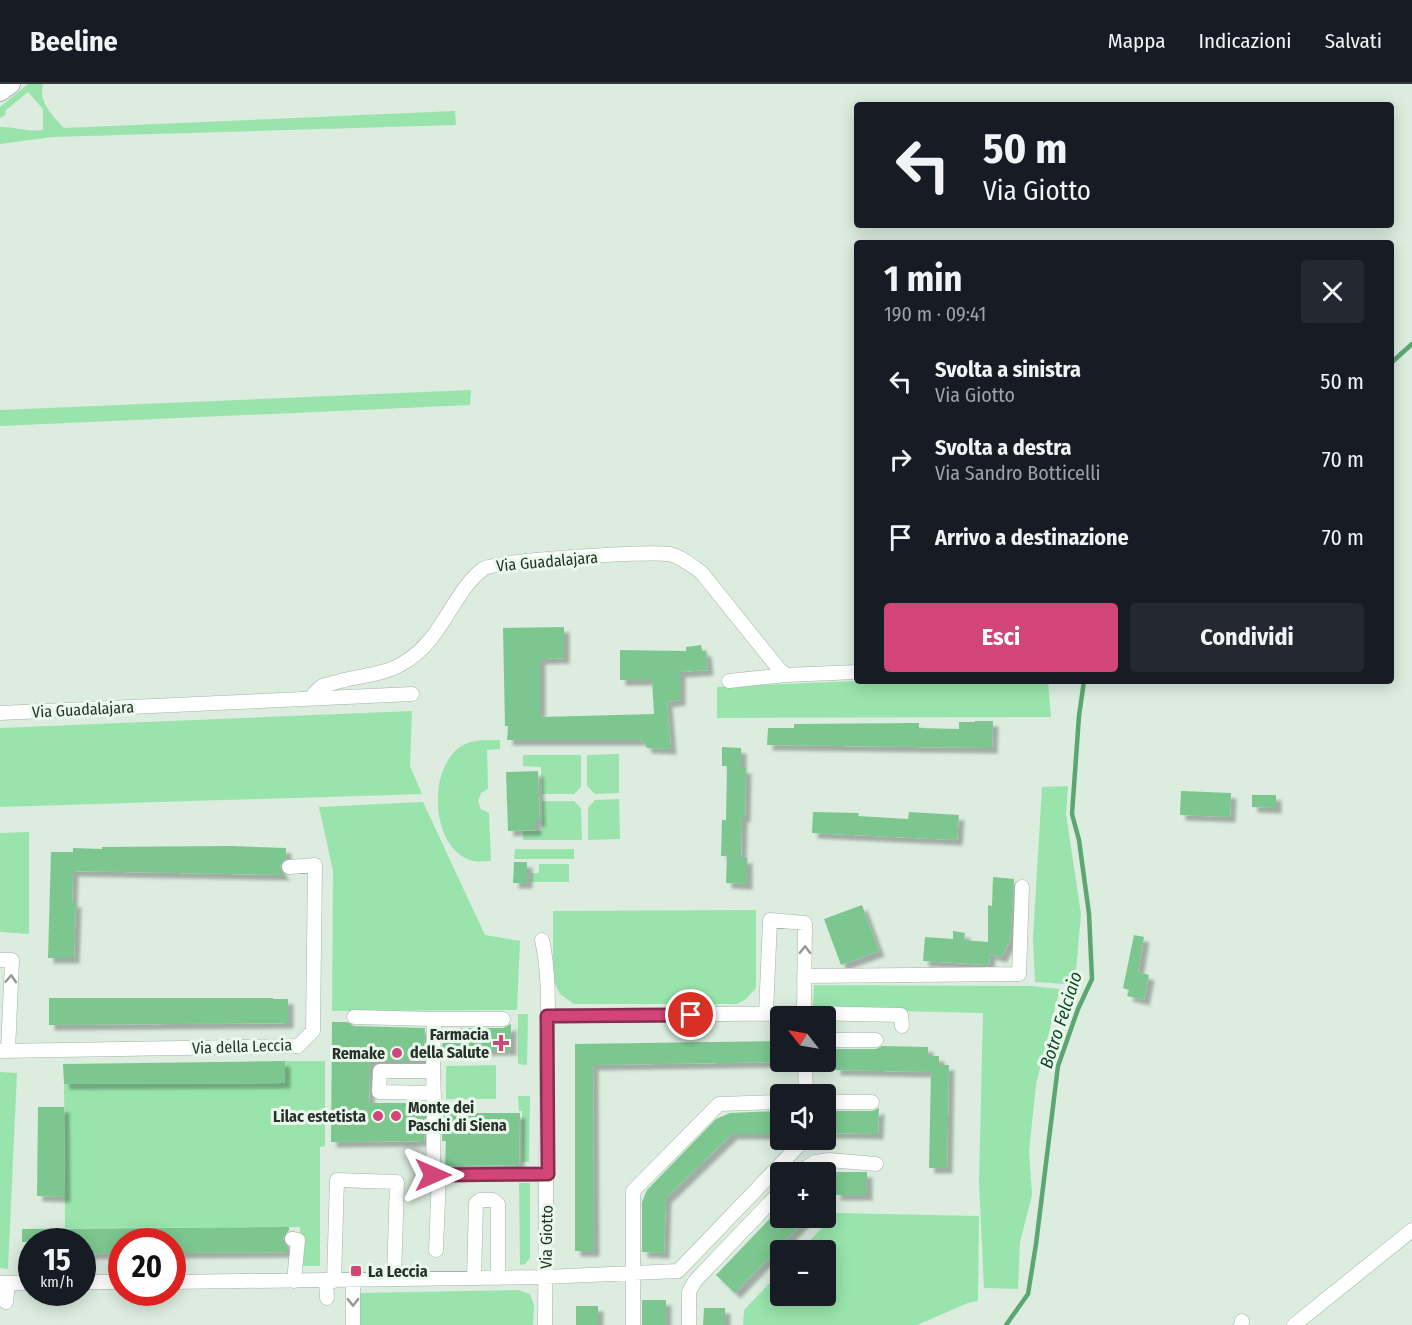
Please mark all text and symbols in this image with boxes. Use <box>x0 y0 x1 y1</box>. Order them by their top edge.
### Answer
text: Beeline <box>30 25 118 58</box>
text: Mappa <box>1108 28 1165 54</box>
text: Indicazioni <box>1198 28 1292 54</box>
text: Salvati <box>1325 28 1382 54</box>
text: 50 m <box>983 124 1067 174</box>
icon: left <box>884 126 962 204</box>
text: Via Giotto <box>983 175 1091 207</box>
text: 1 min <box>884 257 962 301</box>
button: close <box>1301 260 1364 323</box>
text: 190 m · 09:41 <box>884 302 986 326</box>
text: Svolta a sinistra <box>935 356 1081 383</box>
icon: left <box>884 365 917 398</box>
text: 50 m <box>1320 368 1364 395</box>
text: Via Giotto <box>935 383 1015 407</box>
text: Svolta a destra <box>935 434 1072 461</box>
icon: right <box>884 443 917 476</box>
text: 70 m <box>1322 446 1364 473</box>
text: Via Sandro Botticelli <box>935 461 1101 485</box>
icon: arrive <box>884 521 917 554</box>
text: Arrivo a destinazione <box>935 524 1129 551</box>
text: 70 m <box>1322 524 1364 551</box>
street label: Via Guadalajara <box>495 548 599 575</box>
button: Esci <box>884 603 1118 672</box>
button: Condividi <box>1130 603 1364 672</box>
street label: Via Guadalajara <box>32 697 135 722</box>
one-way arrow <box>799 945 811 954</box>
water label: Botro Felciaio <box>1035 969 1087 1071</box>
one-way arrow <box>5 974 18 983</box>
pin <box>665 989 716 1040</box>
icon: arrive <box>674 998 707 1031</box>
north arrow <box>770 1006 836 1072</box>
map controls <box>770 1006 836 1306</box>
place label: Farmacia della Salute <box>410 1025 489 1062</box>
street label: Via della Leccia <box>192 1035 293 1058</box>
marker: Farmacia della Salute <box>494 1036 508 1050</box>
place label: Remake <box>332 1044 385 1063</box>
marker: Remake <box>390 1046 404 1060</box>
button: sound <box>770 1084 836 1150</box>
place label: Monte dei Paschi di Siena <box>408 1098 507 1135</box>
place label: Lilac estetista <box>273 1107 366 1126</box>
marker: Lilac estetista <box>371 1109 385 1123</box>
marker: Monte dei Paschi di Siena <box>389 1109 403 1123</box>
position arrow <box>401 1143 465 1207</box>
button: + <box>770 1162 836 1228</box>
street label: Via Giotto <box>536 1205 557 1269</box>
speed limit sign: 20 <box>108 1228 186 1306</box>
button: − <box>770 1240 836 1306</box>
text: 15 <box>43 1242 71 1278</box>
place label: La Leccia <box>368 1262 428 1281</box>
marker: La Leccia <box>349 1264 363 1278</box>
text: km/h <box>40 1273 74 1291</box>
one-way arrow <box>347 1298 359 1307</box>

